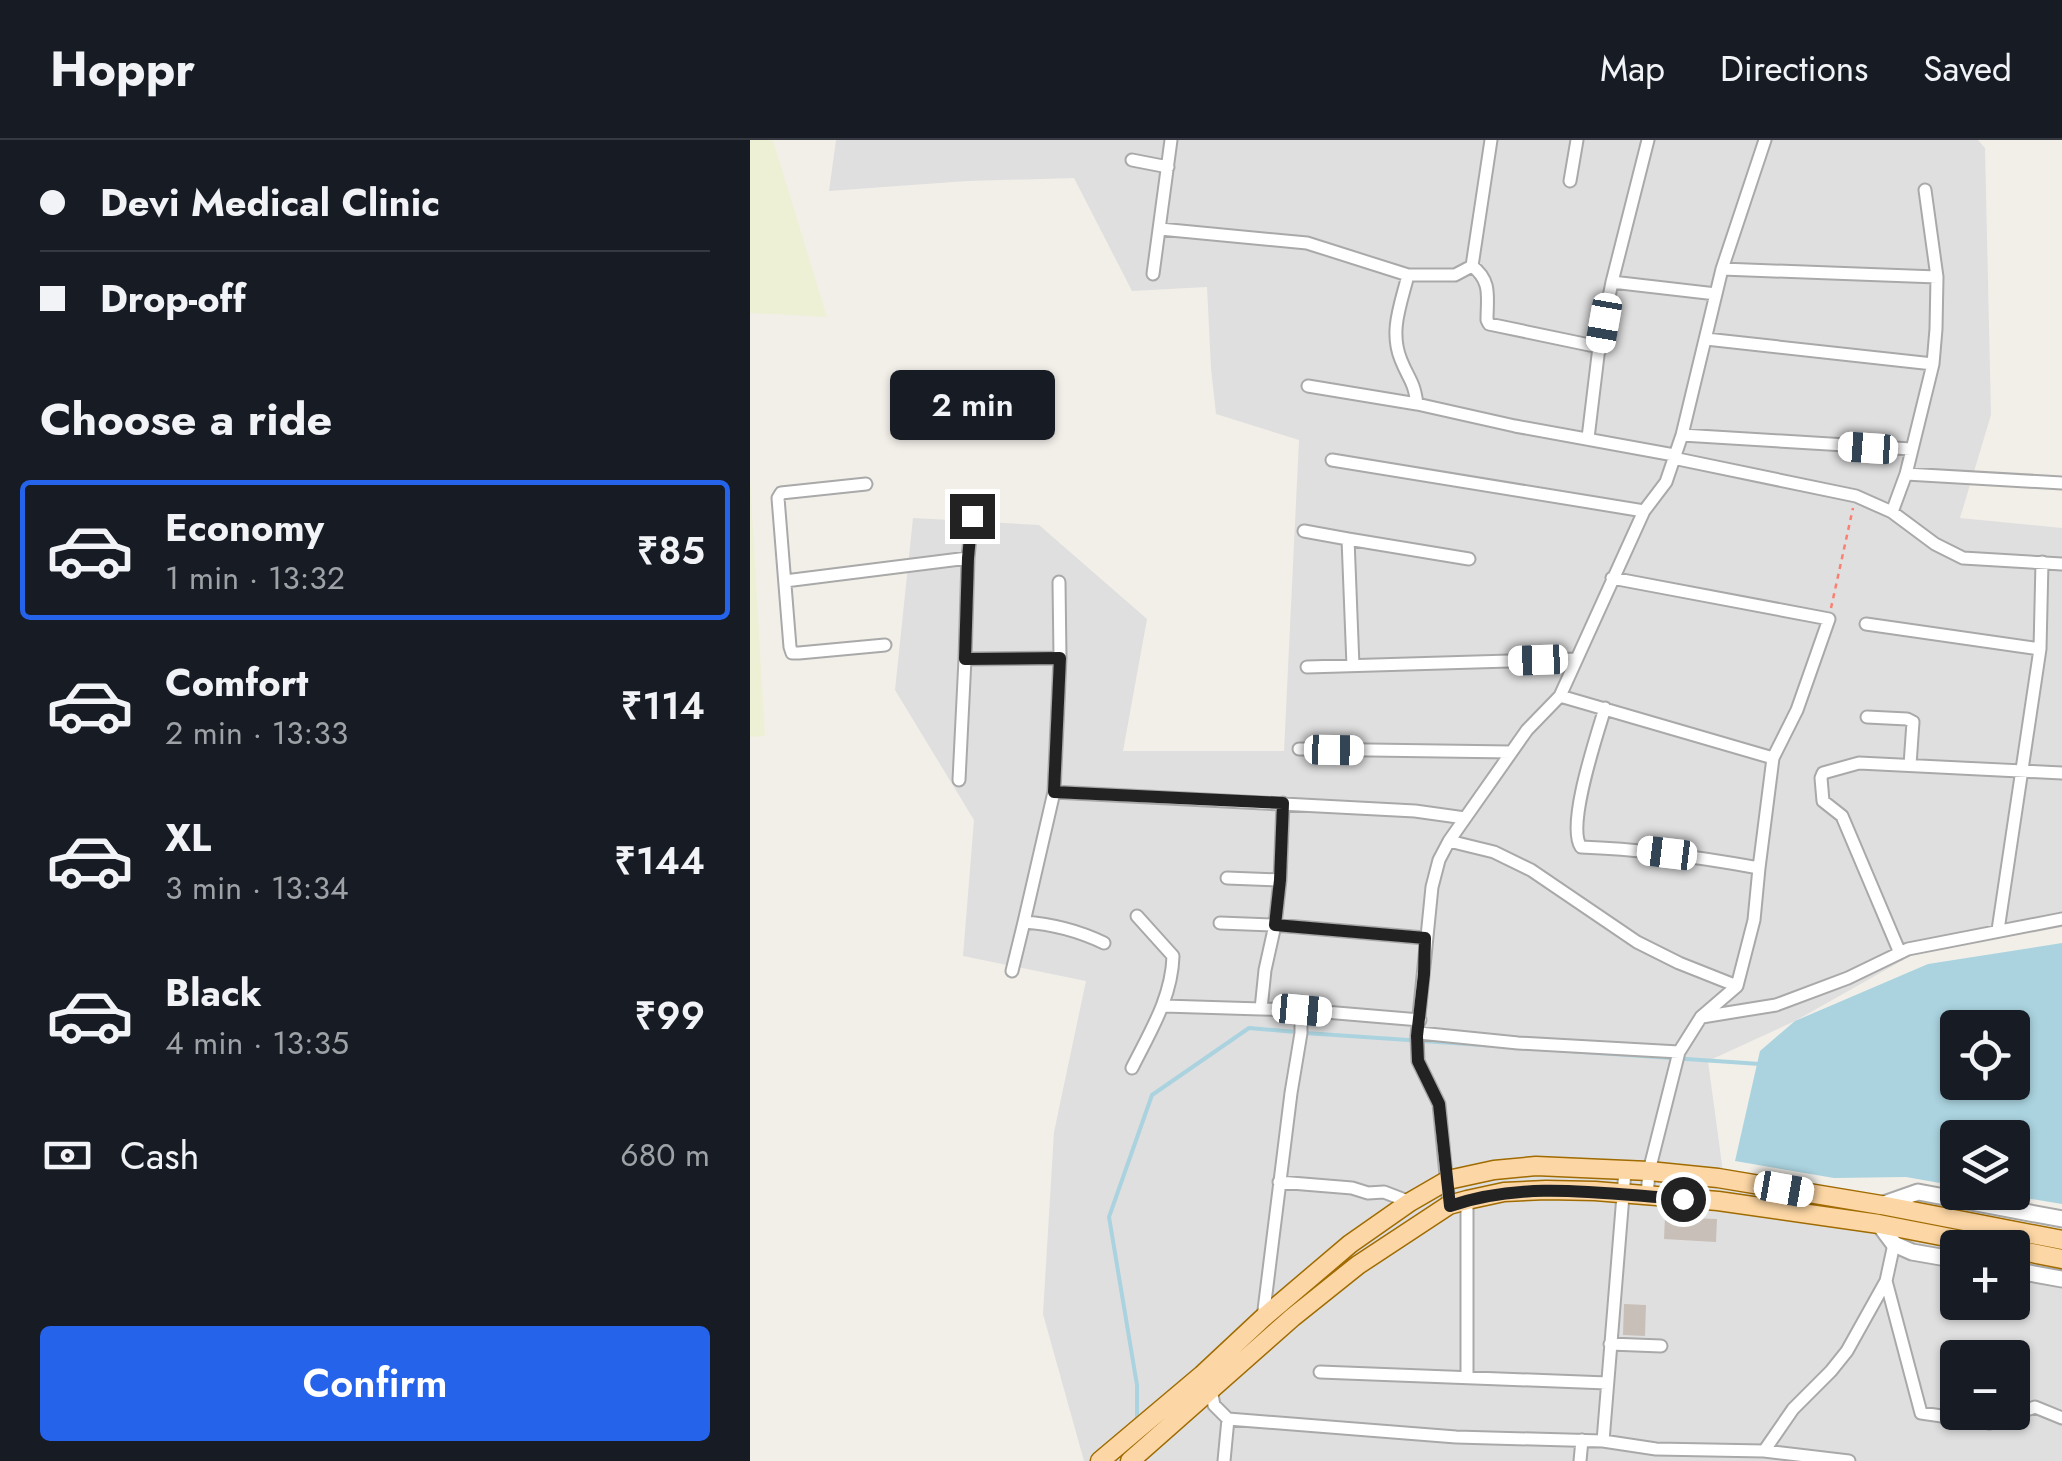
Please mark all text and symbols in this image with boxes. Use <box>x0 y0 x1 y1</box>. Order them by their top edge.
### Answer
text: Hoppr <box>50 35 195 104</box>
text: Map <box>1600 44 1665 94</box>
text: Directions <box>1720 44 1868 94</box>
text: Saved <box>1923 44 2012 94</box>
text: Devi Medical Clinic <box>100 175 440 230</box>
text: Drop-off <box>100 271 246 326</box>
car <box>1584 291 1624 355</box>
callout: 2 min <box>890 371 1054 441</box>
text: 2 min <box>931 382 1014 428</box>
text: Choose a ride <box>40 387 332 452</box>
car <box>1837 431 1899 465</box>
route end <box>950 494 995 539</box>
text: Economy <box>165 500 324 555</box>
icon: car <box>45 505 135 595</box>
text: ₹85 <box>637 523 705 578</box>
text: 1 min · 13:32 <box>165 555 345 601</box>
car <box>1507 644 1569 676</box>
text: Comfort <box>165 655 308 710</box>
icon: car <box>45 660 135 750</box>
text: ₹114 <box>621 678 705 733</box>
text: 2 min · 13:33 <box>165 710 348 756</box>
car <box>1304 734 1364 766</box>
text: XL <box>165 810 211 865</box>
icon: car <box>45 815 135 905</box>
text: ₹144 <box>614 833 705 888</box>
car <box>1635 834 1699 872</box>
text: 3 min · 13:34 <box>165 865 349 911</box>
text: Black <box>165 965 262 1020</box>
icon: car <box>45 970 135 1060</box>
text: ₹99 <box>635 988 705 1043</box>
car <box>1271 992 1333 1028</box>
map controls <box>1940 1010 2030 1430</box>
button: locate <box>1940 1010 2030 1100</box>
text: 4 min · 13:35 <box>165 1020 349 1066</box>
button: layers <box>1940 1120 2030 1210</box>
icon: cash <box>40 1128 95 1183</box>
text: Cash <box>120 1128 200 1183</box>
text: 680 m <box>620 1132 710 1178</box>
car <box>1752 1169 1816 1209</box>
route start <box>1661 1177 1706 1222</box>
button: + <box>1940 1230 2030 1320</box>
button: Confirm <box>40 1326 710 1441</box>
button: − <box>1940 1340 2030 1430</box>

